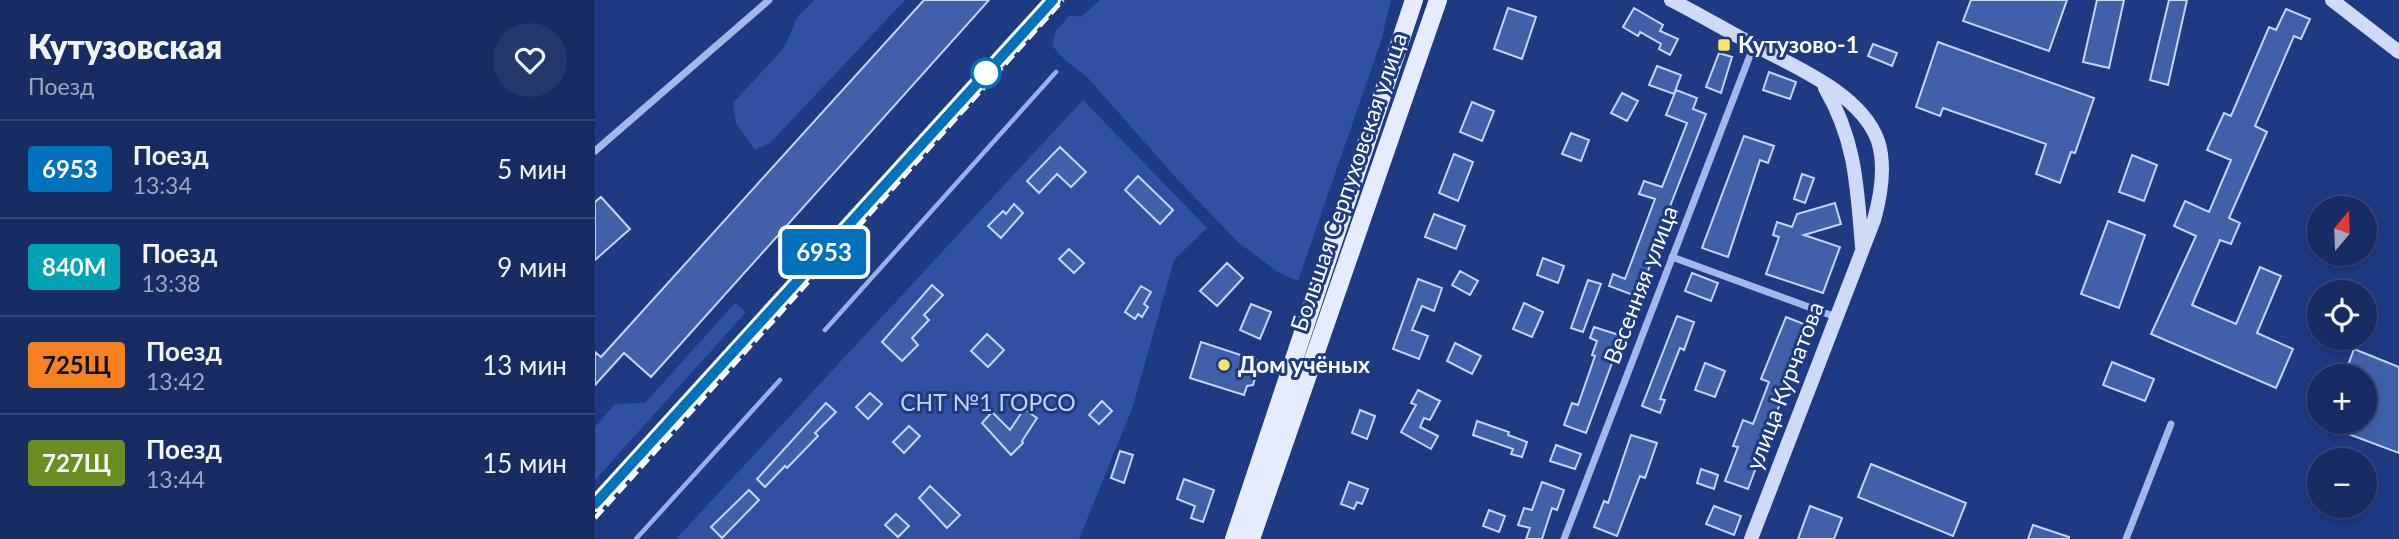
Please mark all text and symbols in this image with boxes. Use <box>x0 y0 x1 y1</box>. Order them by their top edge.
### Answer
button: heart <box>493 23 567 97</box>
text: Кутузовская <box>28 26 222 66</box>
street label: Большая Серпуховская улица <box>1284 29 1412 335</box>
place label: Кутузово-1 <box>1738 30 1859 58</box>
marker: Кутузово-1 <box>1716 37 1732 53</box>
unlabelled marker <box>971 58 1001 88</box>
text: Поезд <box>28 72 94 100</box>
text: Поезд <box>133 139 209 171</box>
text: 5 мин <box>497 153 567 185</box>
text: 6953 <box>42 154 98 183</box>
text: 13:34 <box>133 171 192 199</box>
north arrow <box>2307 196 2377 266</box>
map controls <box>2307 196 2377 518</box>
street label: Весенняя улица <box>1597 202 1683 368</box>
line badge: 6953 <box>775 229 873 275</box>
text: Поезд <box>141 237 217 269</box>
text: 6953 <box>796 237 852 266</box>
text: 9 мин <box>497 251 567 283</box>
text: 840М <box>42 252 106 281</box>
text: 13:38 <box>141 269 201 297</box>
button: locate <box>2307 280 2377 350</box>
street label: улица Курчатова <box>1739 298 1829 474</box>
text: Поезд <box>146 335 222 367</box>
text: 13 мин <box>482 349 567 381</box>
text: 725Щ <box>42 350 111 379</box>
place label: Дом учёных <box>1238 350 1370 378</box>
marker: Дом учёных <box>1216 357 1232 373</box>
button: + <box>2307 364 2377 434</box>
text: 13:42 <box>146 367 205 395</box>
park label: СНТ №1 ГОРСО <box>900 388 1076 416</box>
text: Поезд <box>146 433 222 465</box>
text: 15 мин <box>482 447 567 479</box>
text: 727Щ <box>42 448 111 477</box>
button: − <box>2307 448 2377 518</box>
text: 13:44 <box>146 465 205 493</box>

